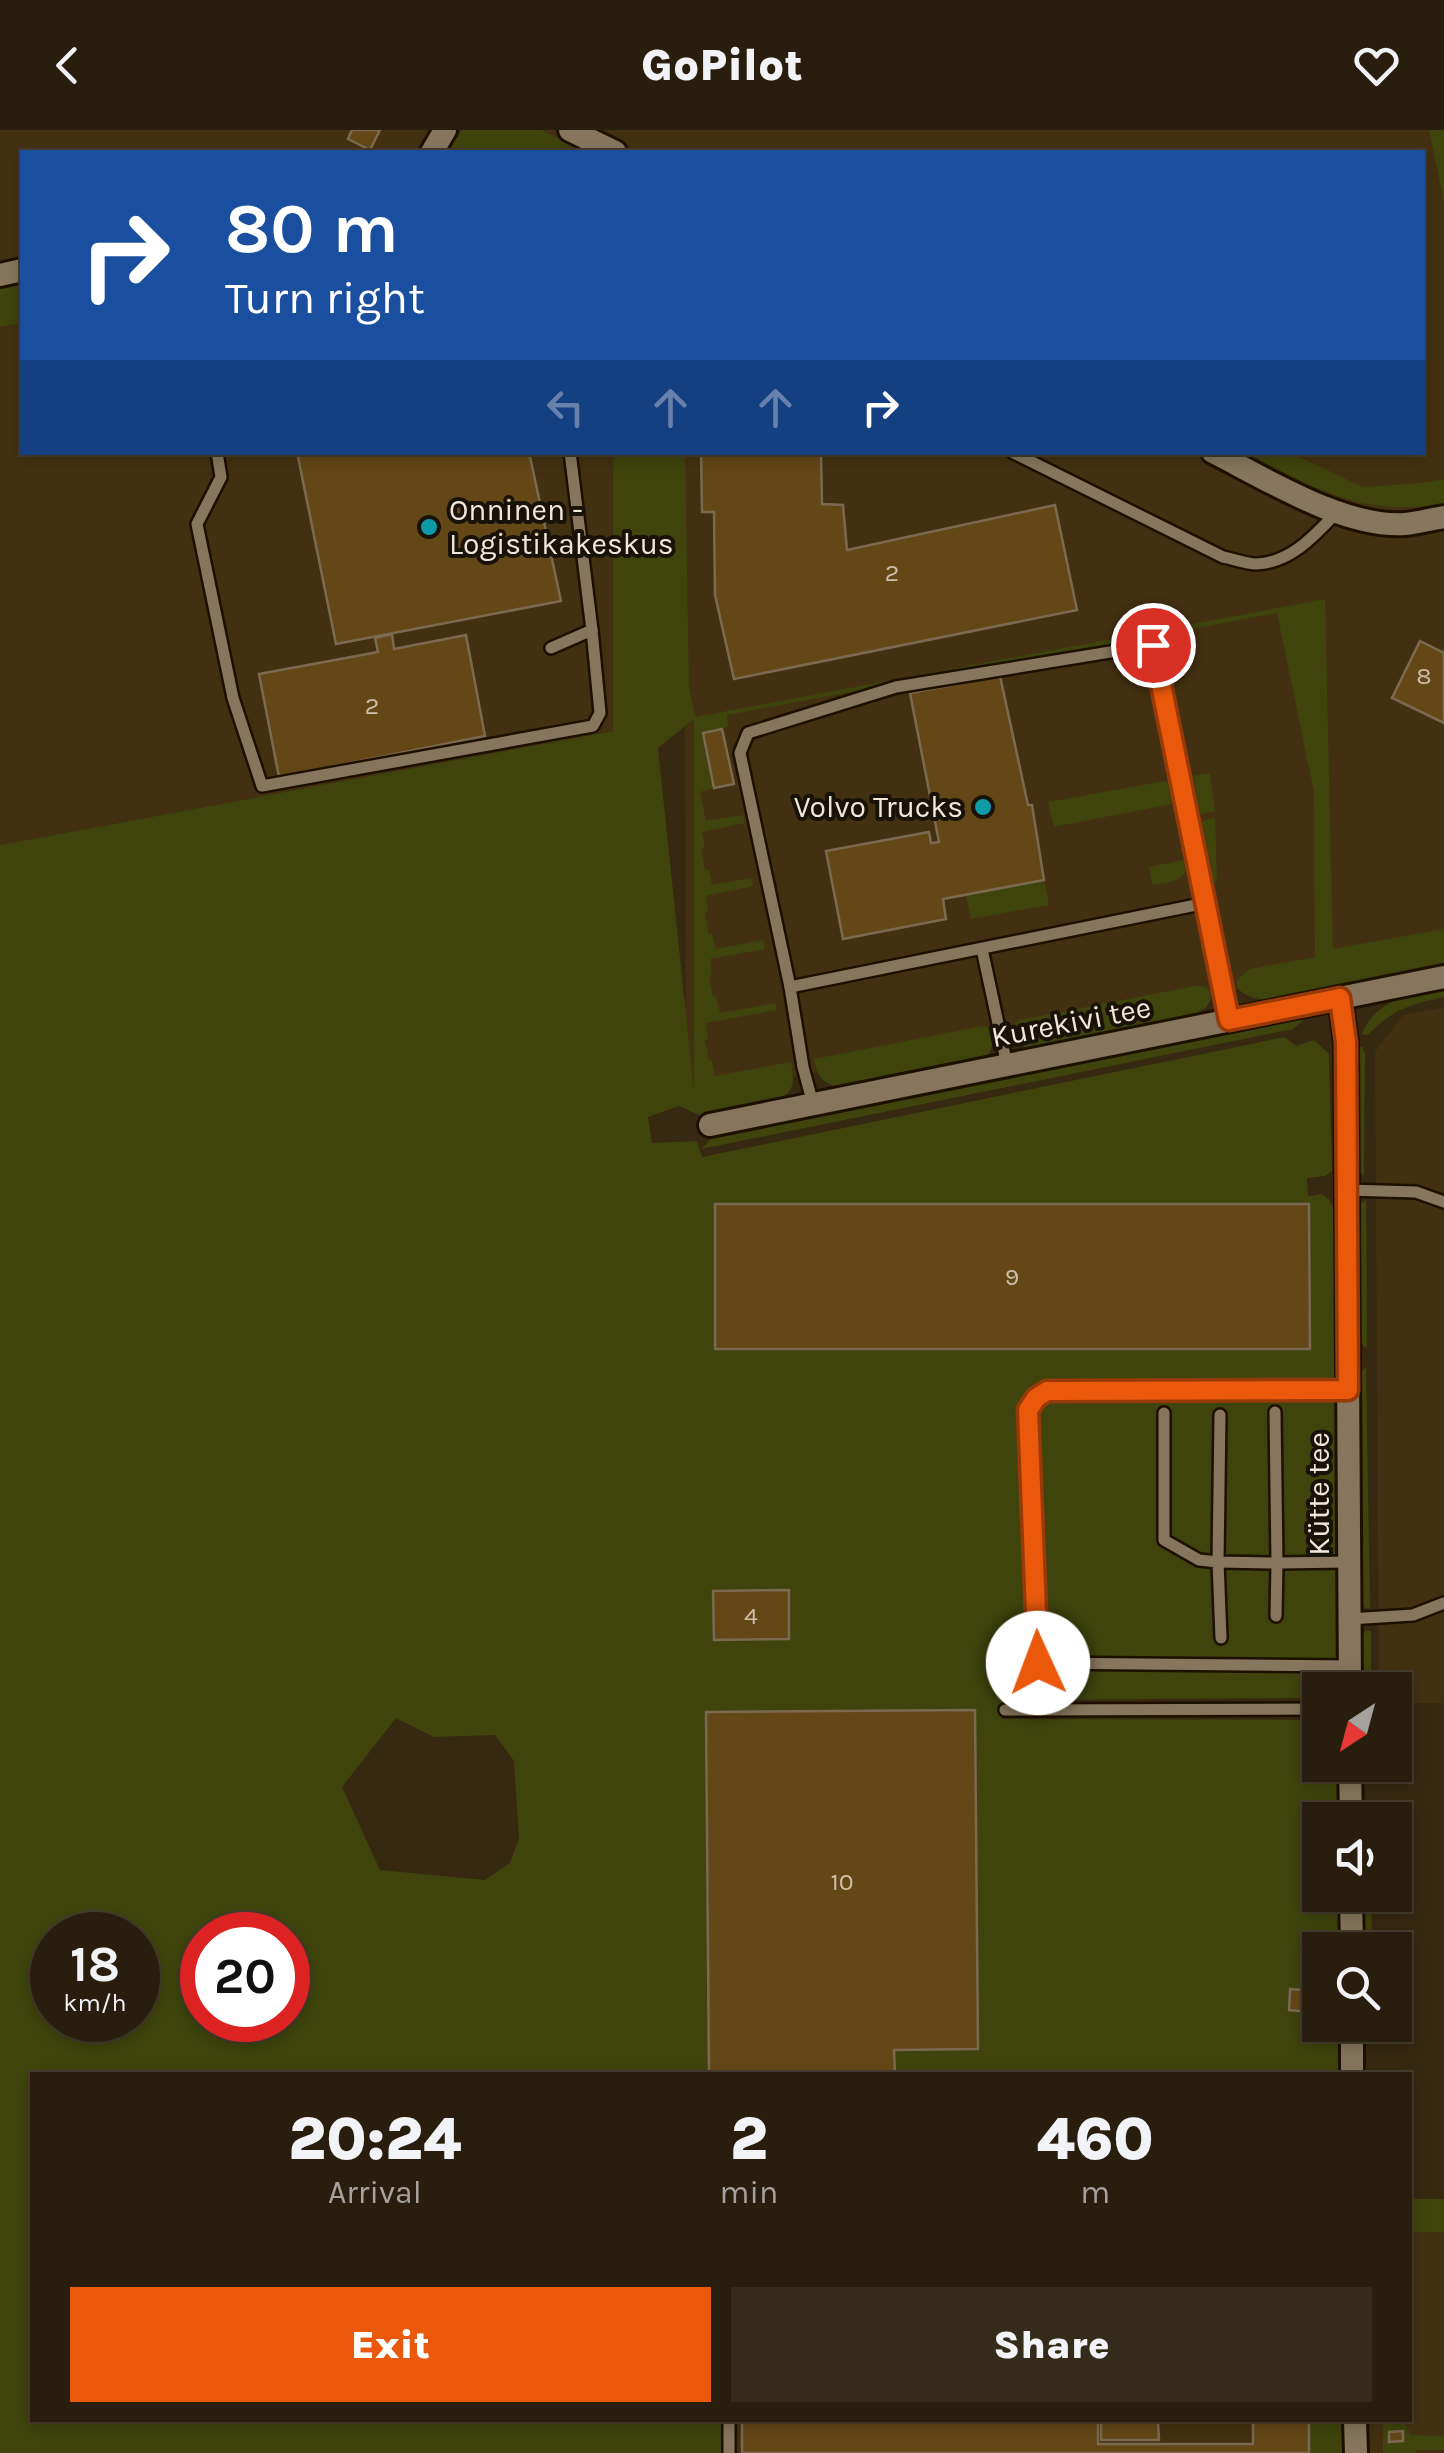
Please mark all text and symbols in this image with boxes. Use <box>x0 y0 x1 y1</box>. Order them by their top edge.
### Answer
icon: back <box>40 38 95 93</box>
icon: heart <box>1349 38 1404 93</box>
text: GoPilot <box>641 39 803 91</box>
text: 80 m <box>225 188 399 270</box>
icon: right <box>60 190 190 320</box>
text: Turn right <box>225 272 425 324</box>
icon: left <box>538 380 593 435</box>
icon: ahead <box>643 380 698 435</box>
icon: ahead <box>748 380 803 435</box>
icon: right <box>853 380 908 435</box>
place label: Onninen - Logistikakeskus <box>449 492 674 562</box>
marker: Onninen - Logistikakeskus <box>418 516 440 538</box>
house number: 2 <box>885 558 899 587</box>
pin <box>1111 603 1196 688</box>
icon: arrive <box>1126 618 1181 673</box>
house number: 8 <box>1416 661 1432 690</box>
house number: 2 <box>365 691 379 720</box>
place label: Volvo Trucks <box>794 789 963 825</box>
marker: Volvo Trucks <box>972 796 994 818</box>
street label: Kurekivi tee <box>988 989 1154 1055</box>
house number: 9 <box>1005 1262 1019 1291</box>
street label: Kütte tee <box>1301 1432 1337 1556</box>
house number: 4 <box>744 1601 758 1630</box>
position arrow <box>986 1611 1090 1715</box>
north arrow <box>1302 1672 1412 1782</box>
map controls <box>1302 1672 1412 2042</box>
button: sound <box>1302 1802 1412 1912</box>
house number: 10 <box>830 1867 854 1896</box>
speed limit sign: 20 <box>180 1912 310 2042</box>
button: search <box>1302 1932 1412 2042</box>
text: 18 <box>70 1935 120 1994</box>
text: km/h <box>63 1988 127 2017</box>
text: 20:24 <box>288 2104 461 2174</box>
text: 2 <box>730 2104 768 2174</box>
text: 460 <box>1037 2104 1154 2174</box>
text: Arrival <box>328 2174 422 2211</box>
text: min <box>720 2174 778 2211</box>
text: m <box>1080 2174 1110 2211</box>
button: Exit <box>70 2287 711 2402</box>
button: Share <box>731 2287 1372 2402</box>

